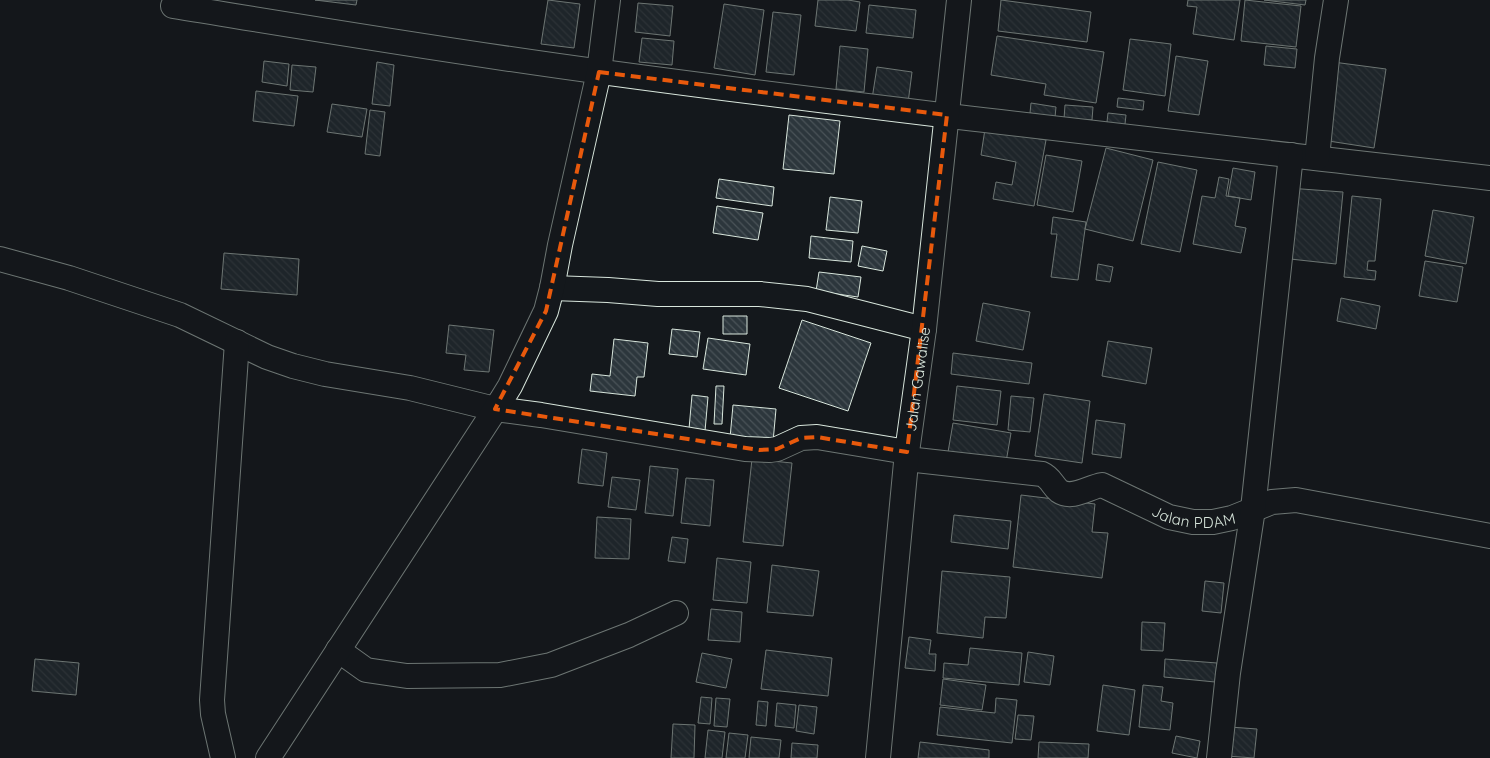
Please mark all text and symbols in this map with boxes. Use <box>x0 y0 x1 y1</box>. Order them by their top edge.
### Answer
street label: Jalan Gawalise <box>900 326 934 433</box>
street label: Jalan PDAM <box>1149 501 1237 532</box>

